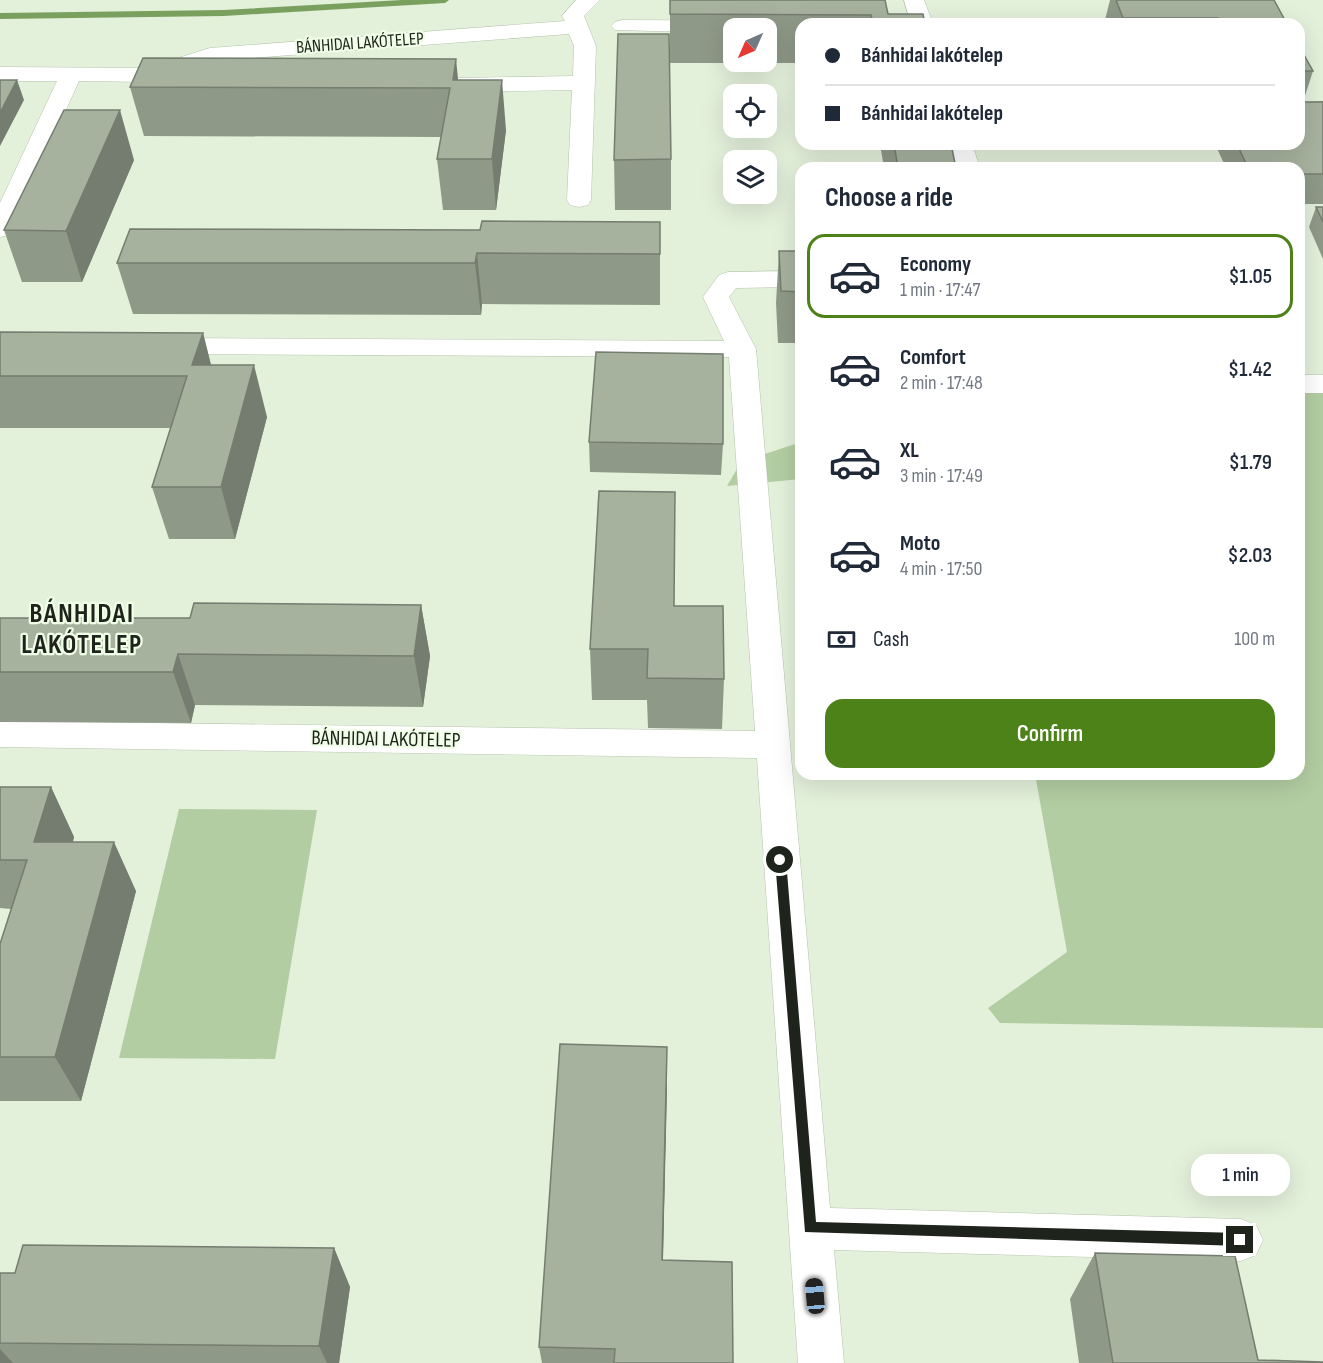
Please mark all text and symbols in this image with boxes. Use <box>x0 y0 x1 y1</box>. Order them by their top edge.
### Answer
north arrow <box>723 18 777 72</box>
map controls <box>723 18 777 204</box>
street label: BÁNHIDAI LAKÓTELEP <box>295 28 425 58</box>
text: Bánhidai lakótelep <box>861 42 1003 69</box>
button: locate <box>723 84 777 138</box>
text: Bánhidai lakótelep <box>861 100 1003 127</box>
button: layers <box>723 150 777 204</box>
text: Choose a ride <box>825 182 953 214</box>
icon: car <box>828 249 882 303</box>
text: Economy <box>900 251 971 278</box>
text: $1.05 <box>1228 263 1272 290</box>
text: 1 min · 17:47 <box>900 278 980 302</box>
icon: car <box>828 342 882 396</box>
text: Comfort <box>900 344 966 371</box>
text: $1.42 <box>1228 356 1272 383</box>
text: 2 min · 17:48 <box>900 371 983 395</box>
icon: car <box>828 435 882 489</box>
text: XL <box>900 437 919 464</box>
text: $1.79 <box>1229 449 1272 476</box>
text: 3 min · 17:49 <box>900 464 983 488</box>
icon: car <box>828 528 882 582</box>
text: Moto <box>900 530 940 557</box>
text: $2.03 <box>1228 542 1272 569</box>
text: 4 min · 17:50 <box>900 557 983 581</box>
district label: BÁNHIDAI LAKÓTELEP <box>21 598 143 661</box>
icon: cash <box>825 623 858 656</box>
text: Cash <box>873 626 909 653</box>
text: 100 m <box>1234 627 1275 651</box>
button: Confirm <box>825 699 1275 768</box>
street label: BÁNHIDAI LAKÓTELEP <box>311 725 461 753</box>
route start <box>766 846 793 873</box>
callout: 1 min <box>1190 1153 1290 1195</box>
text: 1 min <box>1222 1163 1259 1187</box>
route end <box>1226 1226 1253 1253</box>
car <box>804 1277 826 1315</box>

